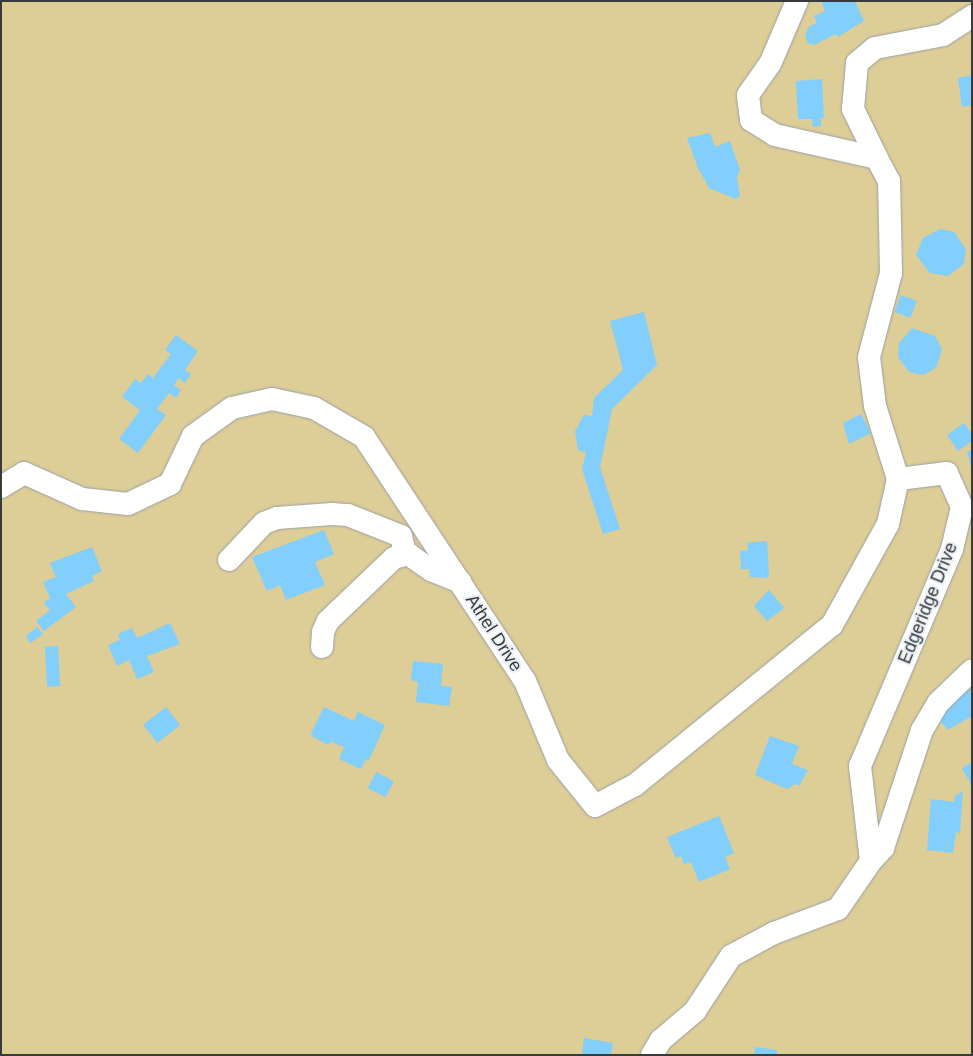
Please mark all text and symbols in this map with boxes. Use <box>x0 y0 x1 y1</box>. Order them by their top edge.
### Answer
street label: Edgeridge Drive <box>894 539 962 667</box>
street label: Athel Drive <box>461 590 527 676</box>

